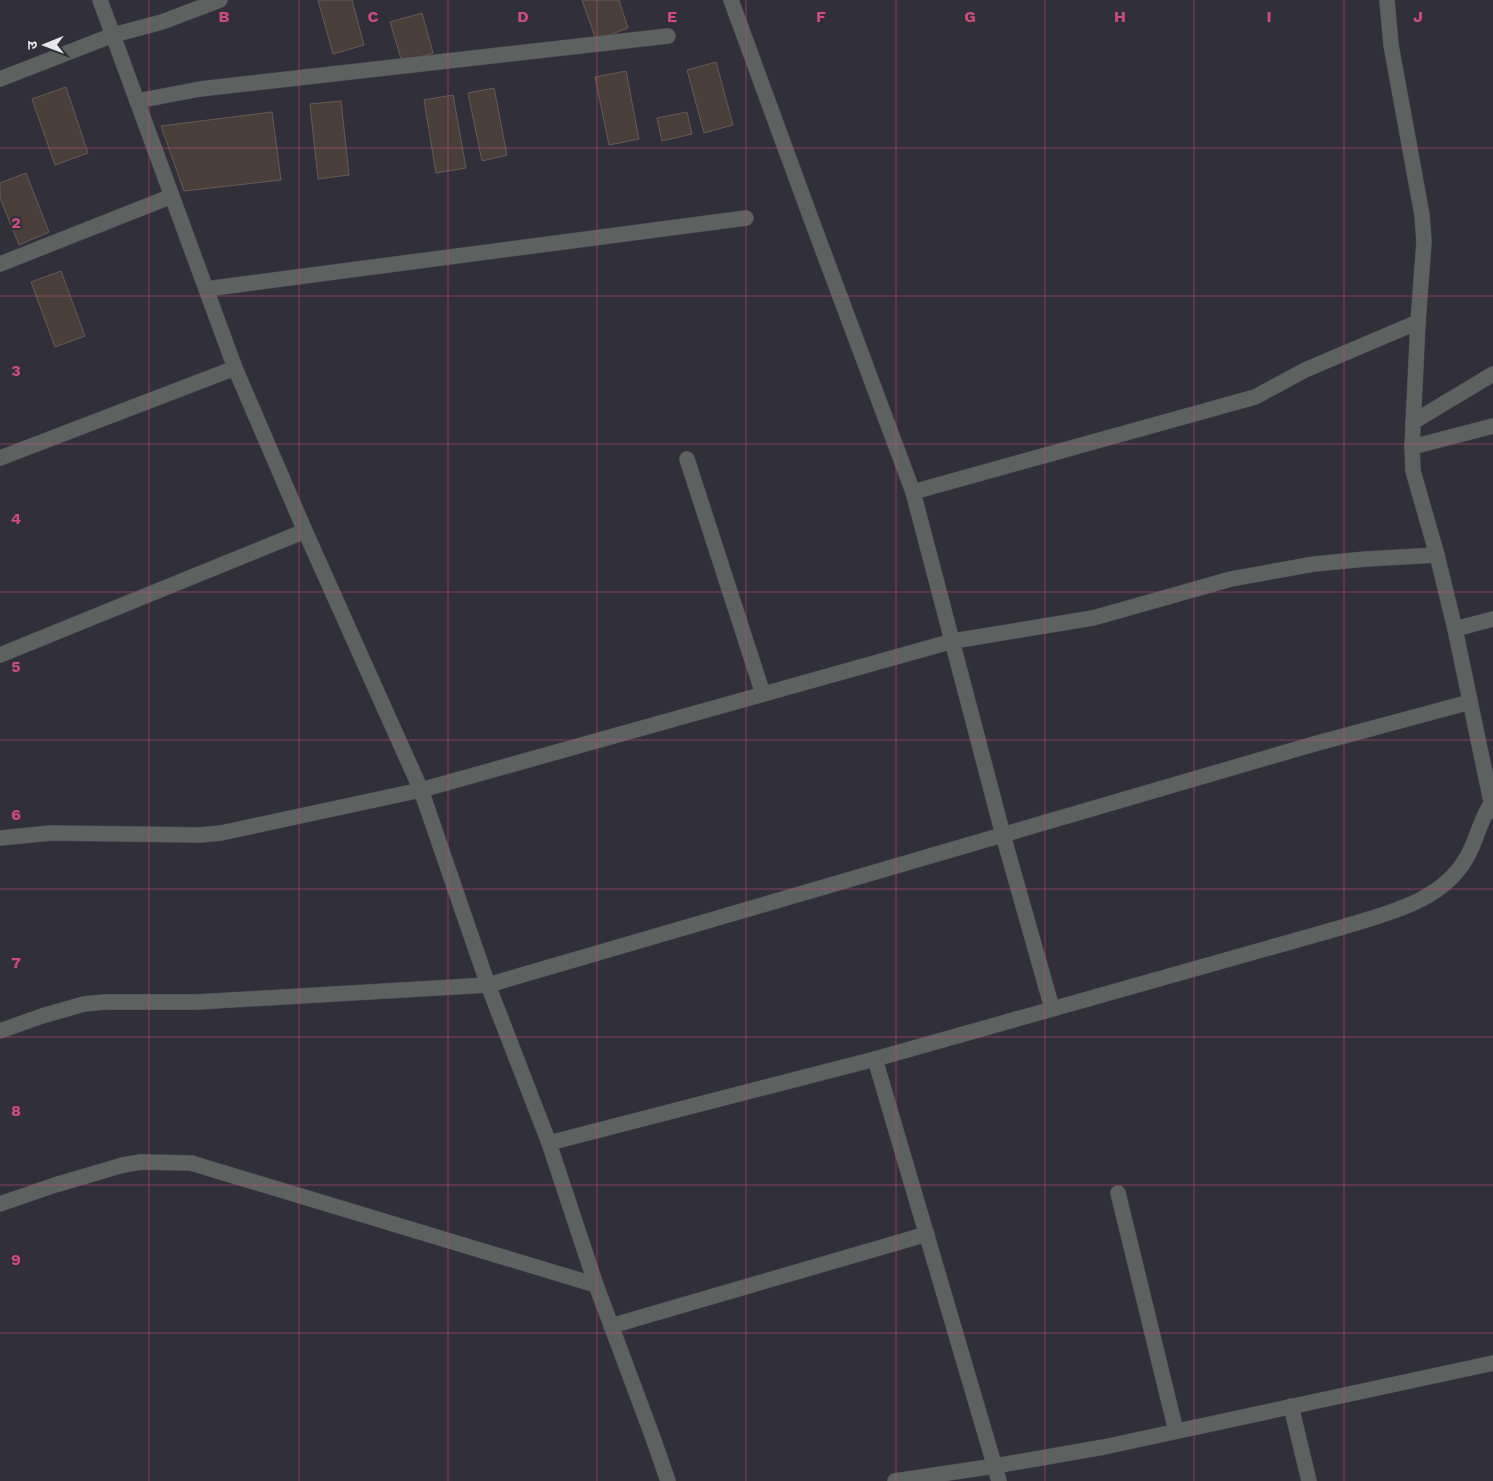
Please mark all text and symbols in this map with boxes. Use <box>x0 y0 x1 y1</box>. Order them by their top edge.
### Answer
text: B <box>219 7 230 26</box>
text: C <box>368 7 379 26</box>
text: D <box>517 7 529 26</box>
text: E <box>667 7 677 26</box>
text: F <box>816 7 826 26</box>
text: G <box>964 7 976 26</box>
text: H <box>1114 7 1126 26</box>
text: I <box>1266 7 1272 26</box>
text: J <box>1413 7 1423 26</box>
north arrow <box>20 20 70 70</box>
text: उ <box>24 40 40 49</box>
text: 2 <box>11 213 21 232</box>
text: 3 <box>11 361 21 380</box>
text: 4 <box>11 509 21 528</box>
text: 5 <box>11 657 21 676</box>
text: 6 <box>11 805 21 824</box>
text: 7 <box>11 953 21 972</box>
text: 8 <box>11 1101 21 1120</box>
text: 9 <box>11 1250 21 1269</box>

